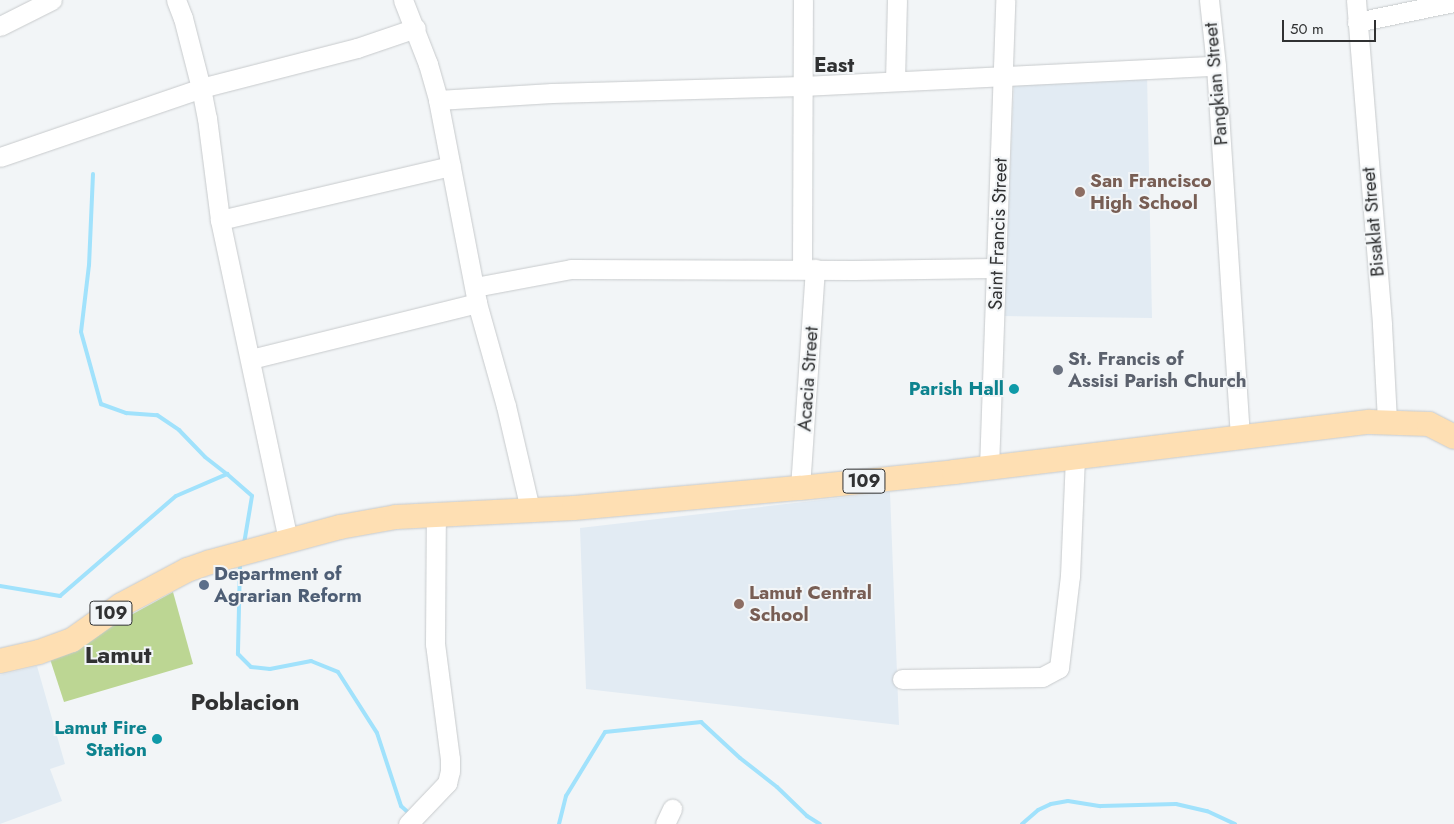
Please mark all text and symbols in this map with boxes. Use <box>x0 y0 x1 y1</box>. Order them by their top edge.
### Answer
scale bar <box>1284 10 1378 42</box>
text: 50 m <box>1290 18 1324 40</box>
street label: Pangkian Street <box>1199 22 1233 146</box>
district label: East <box>814 52 854 78</box>
street label: Saint Francis Street <box>984 158 1012 310</box>
street label: Bisaklat Street <box>1357 166 1389 278</box>
place label: San Francisco High School <box>1090 170 1212 214</box>
marker: San Francisco High School <box>1074 186 1086 198</box>
street label: Acacia Street <box>793 326 823 432</box>
place label: St. Francis of Assisi Parish Church <box>1068 348 1247 392</box>
marker: St. Francis of Assisi Parish Church <box>1052 364 1064 376</box>
place label: Parish Hall <box>909 378 1004 400</box>
marker: Parish Hall <box>1008 383 1020 395</box>
road number: 109 <box>842 466 886 496</box>
place label: Department of Agrarian Reform <box>214 563 362 607</box>
marker: Department of Agrarian Reform <box>198 579 210 591</box>
place label: Lamut Central School <box>749 582 872 626</box>
road number: 109 <box>88 598 134 628</box>
marker: Lamut Central School <box>733 598 745 610</box>
district label: Lamut <box>85 641 151 669</box>
district label: Poblacion <box>190 688 300 716</box>
place label: Lamut Fire Station <box>54 717 147 761</box>
marker: Lamut Fire Station <box>151 733 163 745</box>

